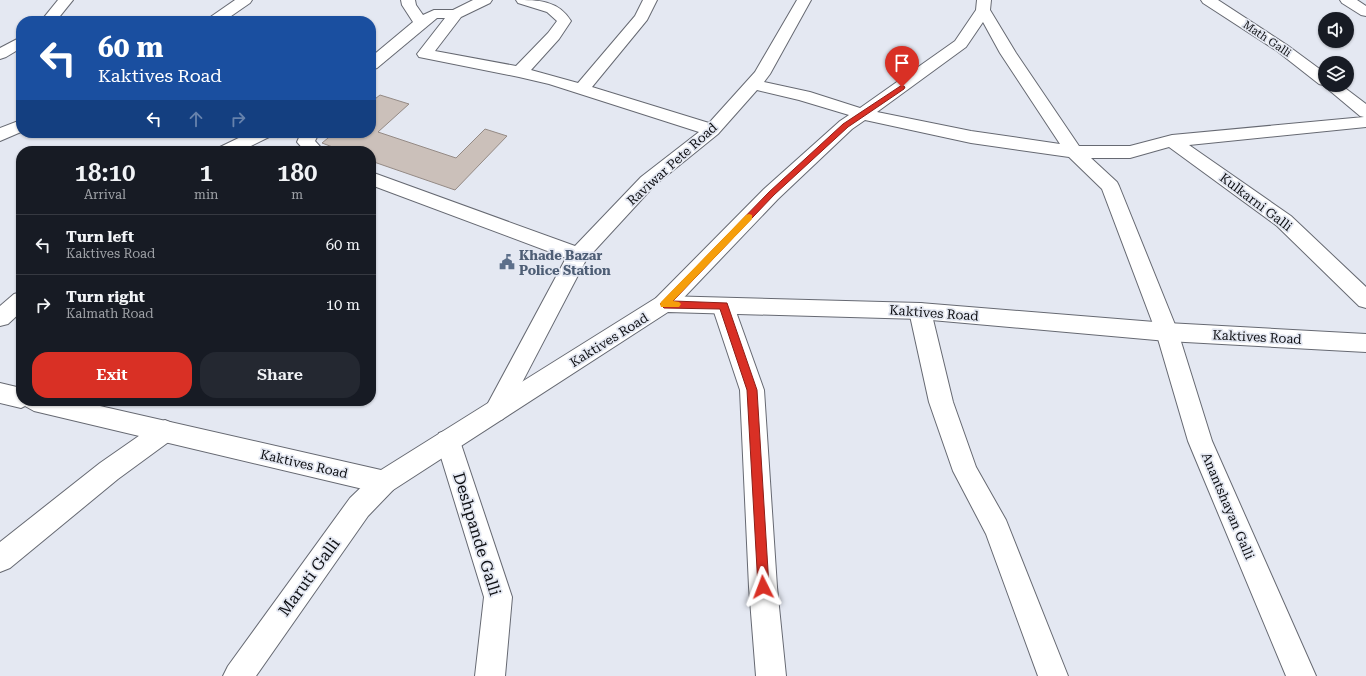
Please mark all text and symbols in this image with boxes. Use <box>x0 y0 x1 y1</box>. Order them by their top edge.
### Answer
map controls <box>1318 12 1354 92</box>
button: sound <box>1318 12 1354 48</box>
street label: Math Galli <box>1240 18 1294 60</box>
text: 60 m <box>98 31 163 64</box>
icon: left <box>32 32 84 84</box>
pin <box>885 46 919 87</box>
icon: arrive <box>891 52 913 74</box>
button: layers <box>1318 56 1354 92</box>
text: Kaktives Road <box>98 65 222 86</box>
icon: left <box>143 108 165 130</box>
icon: ahead <box>185 108 207 130</box>
icon: right <box>227 108 249 130</box>
street label: Raviwar Pete Road <box>624 119 721 208</box>
text: 18:10 <box>75 159 135 187</box>
text: 1 <box>200 159 213 187</box>
text: 180 <box>277 159 317 187</box>
street label: Kulkarni Galli <box>1217 170 1295 234</box>
text: Arrival <box>84 187 126 202</box>
text: min <box>194 187 218 202</box>
text: m <box>291 187 303 202</box>
text: Turn left <box>66 228 134 246</box>
icon: left <box>32 234 54 256</box>
text: 60 m <box>326 236 360 254</box>
text: Kaktives Road <box>66 246 155 261</box>
place label: Khade Bazar Police Station <box>519 248 611 278</box>
public building icon: Khade Bazar Police Station <box>498 253 516 271</box>
text: Turn right <box>66 288 145 306</box>
icon: right <box>32 294 54 316</box>
text: 10 m <box>326 296 360 314</box>
street label: Kaktives Road <box>889 302 980 324</box>
text: Kalmath Road <box>66 306 154 321</box>
street label: Kaktives Road <box>567 310 651 370</box>
street label: Kaktives Road <box>1212 327 1303 347</box>
button: Exit <box>32 352 192 398</box>
button: Share <box>200 352 360 398</box>
street label: Kaktives Road <box>259 447 350 482</box>
street label: Anantshayan Galli <box>1199 450 1257 562</box>
street label: Deshpande Galli <box>449 470 505 598</box>
street label: Maruti Galli <box>274 534 344 620</box>
position arrow <box>742 566 784 608</box>

